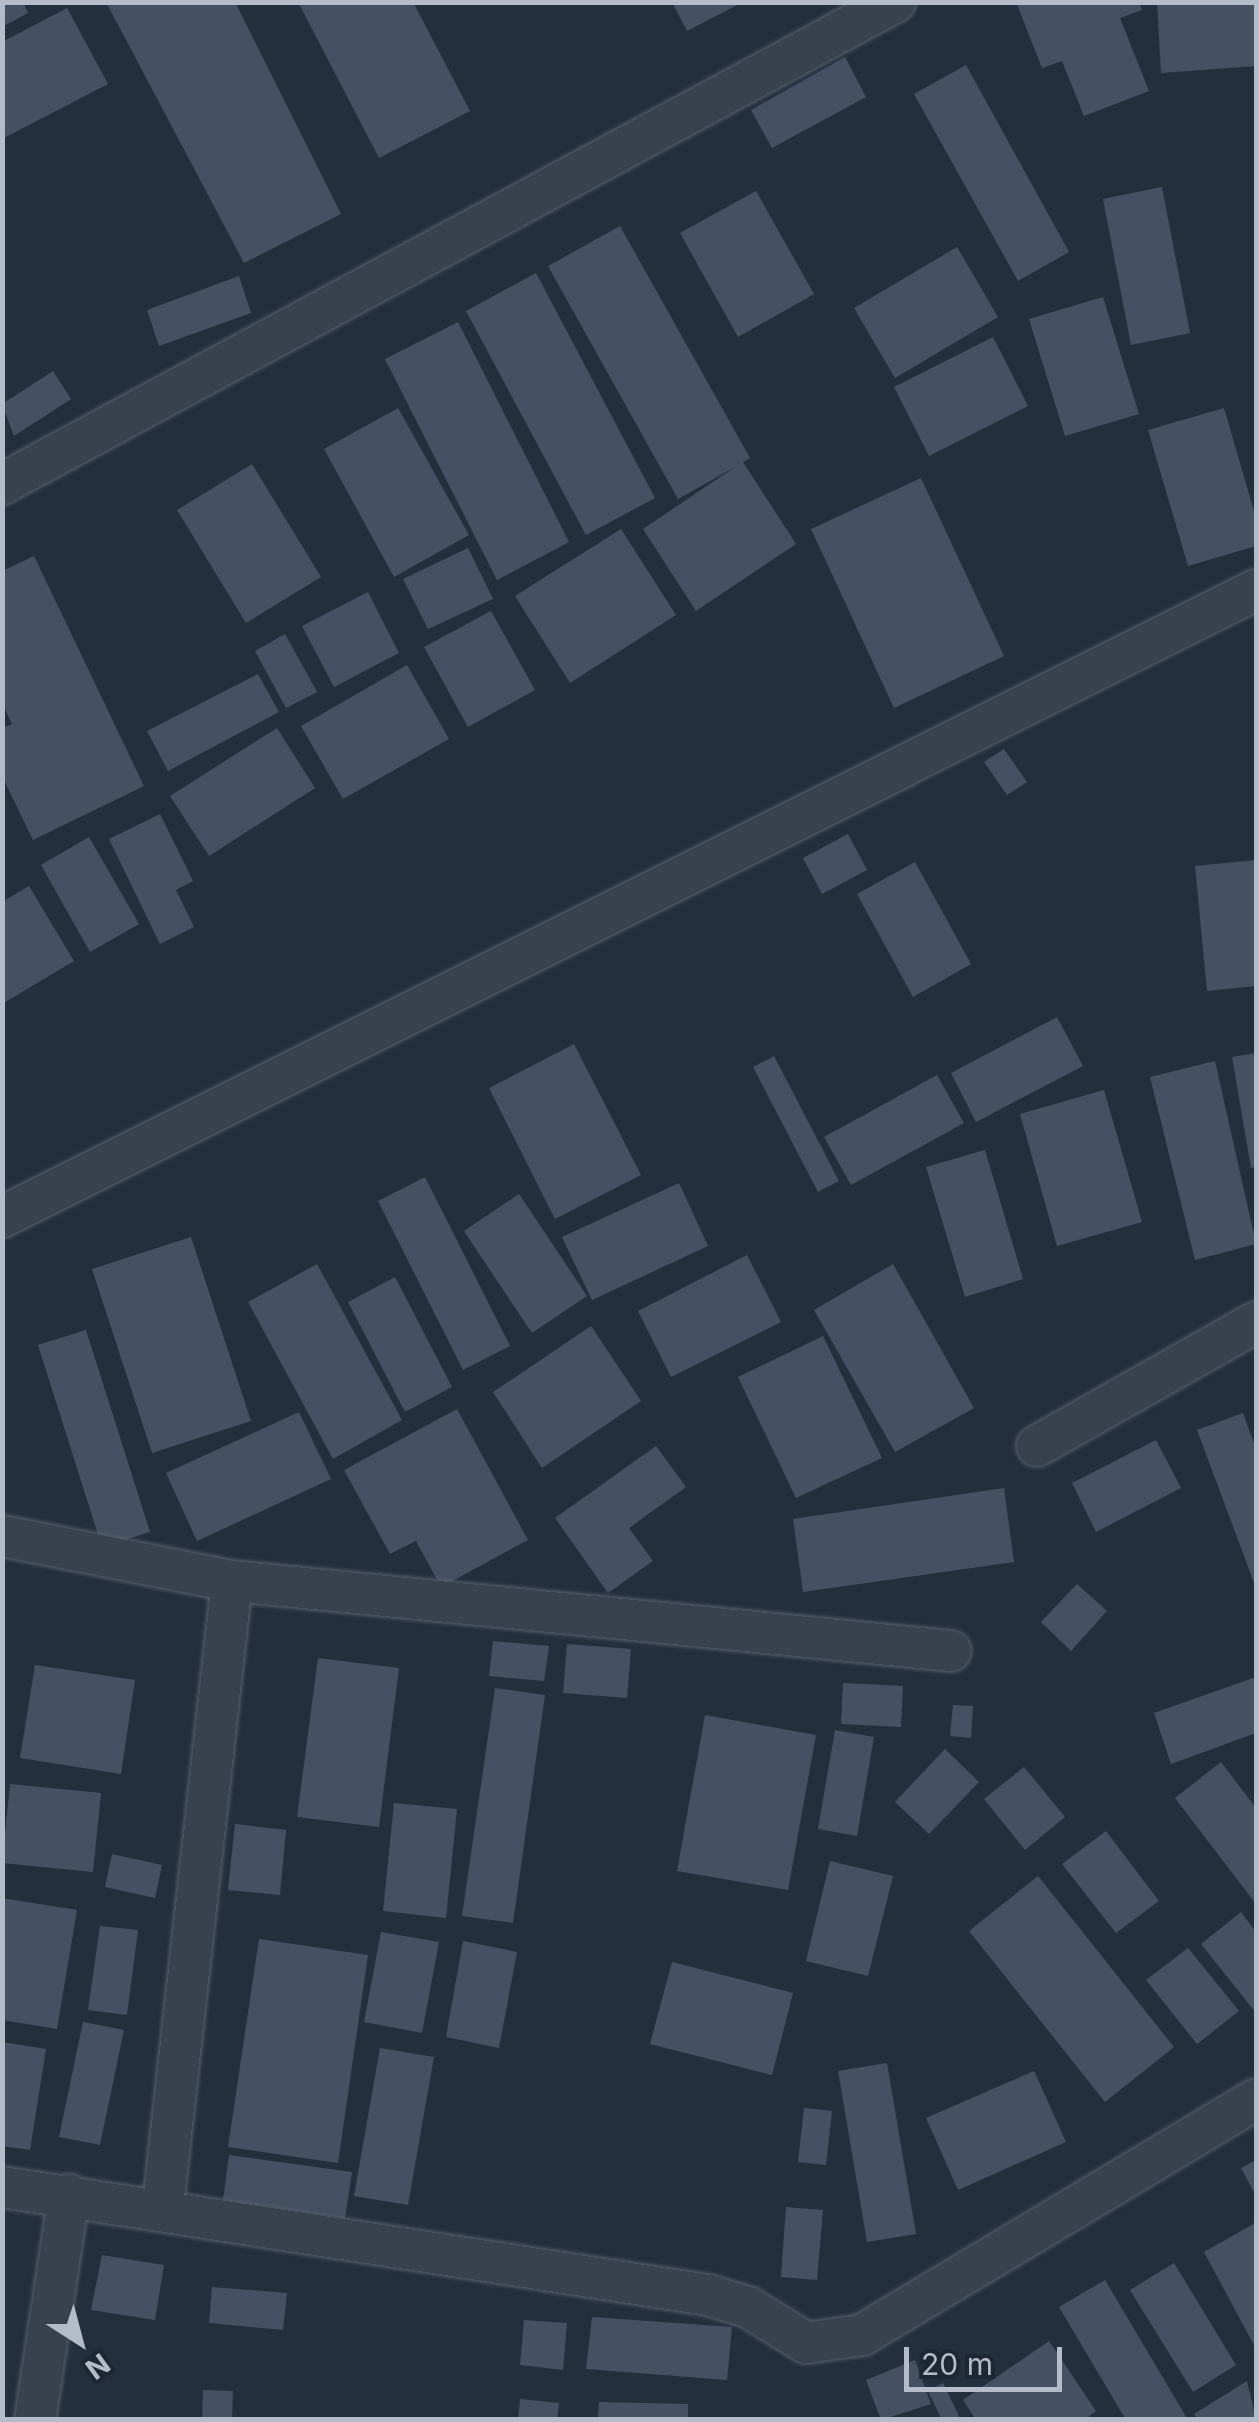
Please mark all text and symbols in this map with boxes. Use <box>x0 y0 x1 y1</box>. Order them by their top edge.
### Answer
north arrow <box>30 2292 130 2392</box>
scale bar <box>909 2327 1066 2389</box>
text: N <box>79 2346 116 2386</box>
text: 20 m <box>921 2346 993 2382</box>

